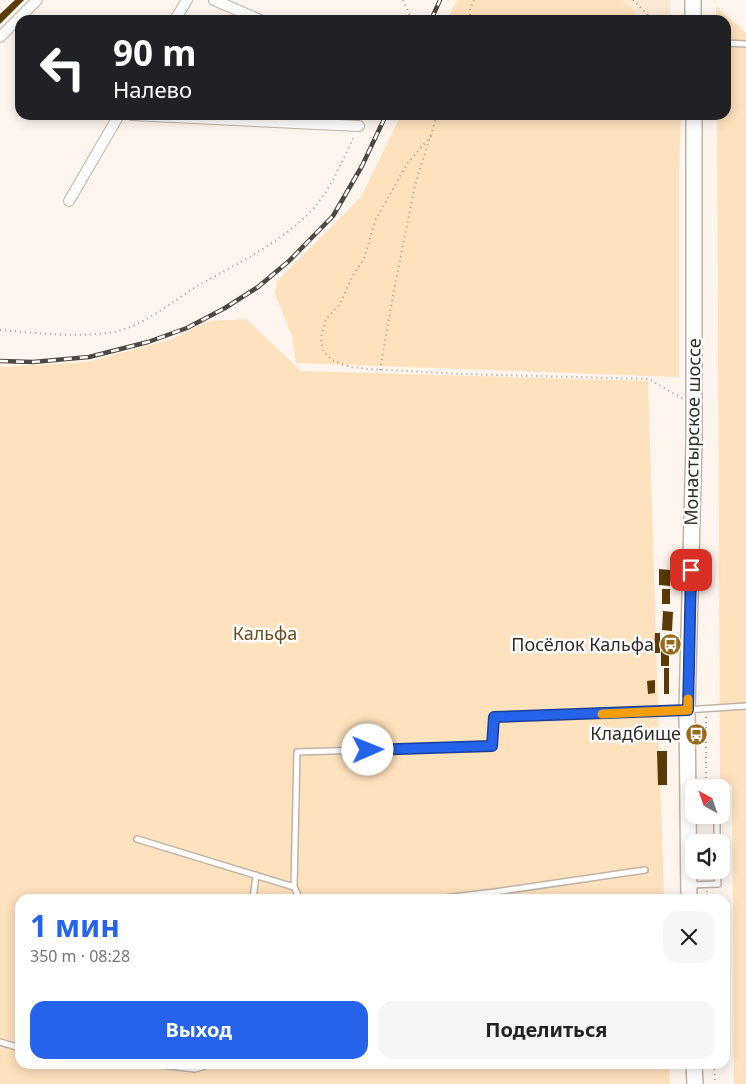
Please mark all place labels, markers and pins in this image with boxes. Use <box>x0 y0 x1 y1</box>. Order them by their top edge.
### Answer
pin <box>670 549 712 591</box>
place label: Посёлок Кальфа <box>511 632 654 656</box>
bus stop icon: Посёлок Кальфа <box>658 633 682 657</box>
place label: Кладбище <box>590 721 681 745</box>
bus stop icon: Кладбище <box>685 722 709 746</box>

